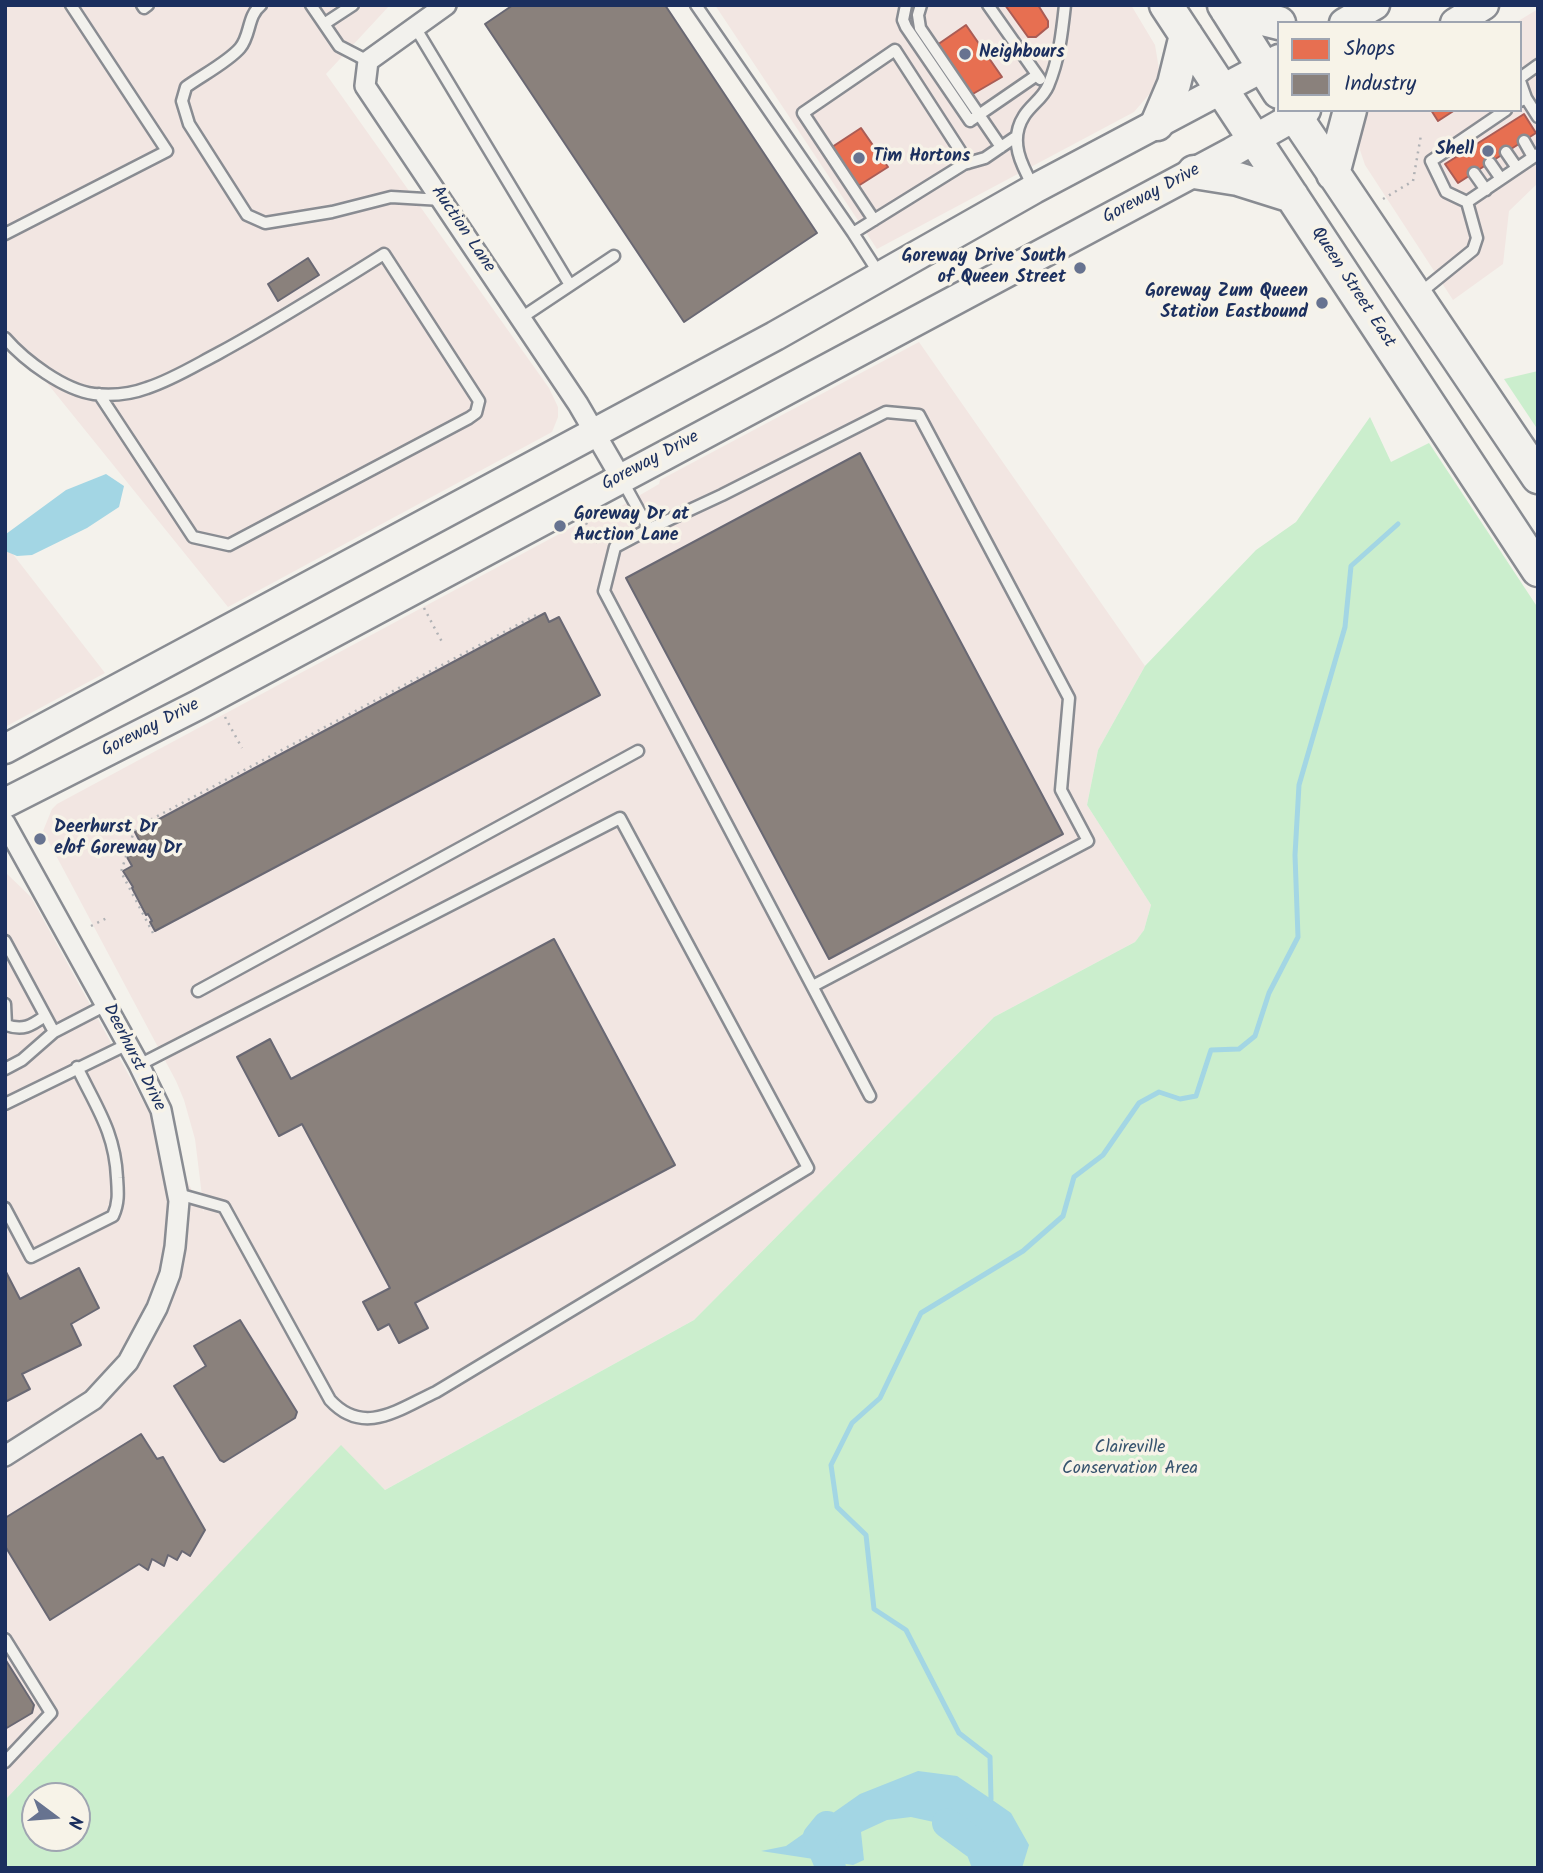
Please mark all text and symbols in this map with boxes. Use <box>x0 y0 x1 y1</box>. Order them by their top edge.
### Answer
legend <box>1277 21 1522 112</box>
text: Shops <box>1344 33 1395 66</box>
place label: Neighbours <box>979 43 1065 65</box>
marker: Neighbours <box>957 46 973 62</box>
text: Industry <box>1344 68 1416 101</box>
place label: Shell <box>1436 140 1474 162</box>
marker: Shell <box>1480 143 1496 159</box>
place label: Tim Hortons <box>873 147 970 169</box>
marker: Tim Hortons <box>851 150 867 166</box>
street label: Goreway Drive <box>1100 160 1204 230</box>
street label: Auction Lane <box>425 183 499 277</box>
street label: Queen Street East <box>1305 224 1399 352</box>
place label: Goreway Drive South of Queen Street <box>902 247 1066 290</box>
marker: Goreway Drive South of Queen Street <box>1072 260 1088 276</box>
place label: Goreway Zum Queen Station Eastbound <box>1145 282 1308 324</box>
marker: Goreway Zum Queen Station Eastbound <box>1314 295 1330 311</box>
street label: Goreway Drive <box>599 427 703 497</box>
place label: Goreway Dr at Auction Lane <box>574 505 689 548</box>
marker: Goreway Dr at Auction Lane <box>552 518 568 534</box>
street label: Goreway Drive <box>98 695 204 763</box>
place label: Deerhurst Dr e/of Goreway Dr <box>54 818 182 860</box>
marker: Deerhurst Dr e/of Goreway Dr <box>32 831 48 847</box>
street label: Deerhurst Drive <box>97 1001 169 1115</box>
park label: Claireville Conservation Area <box>1062 1438 1198 1480</box>
north arrow <box>21 1782 91 1852</box>
text: N <box>58 1812 90 1832</box>

